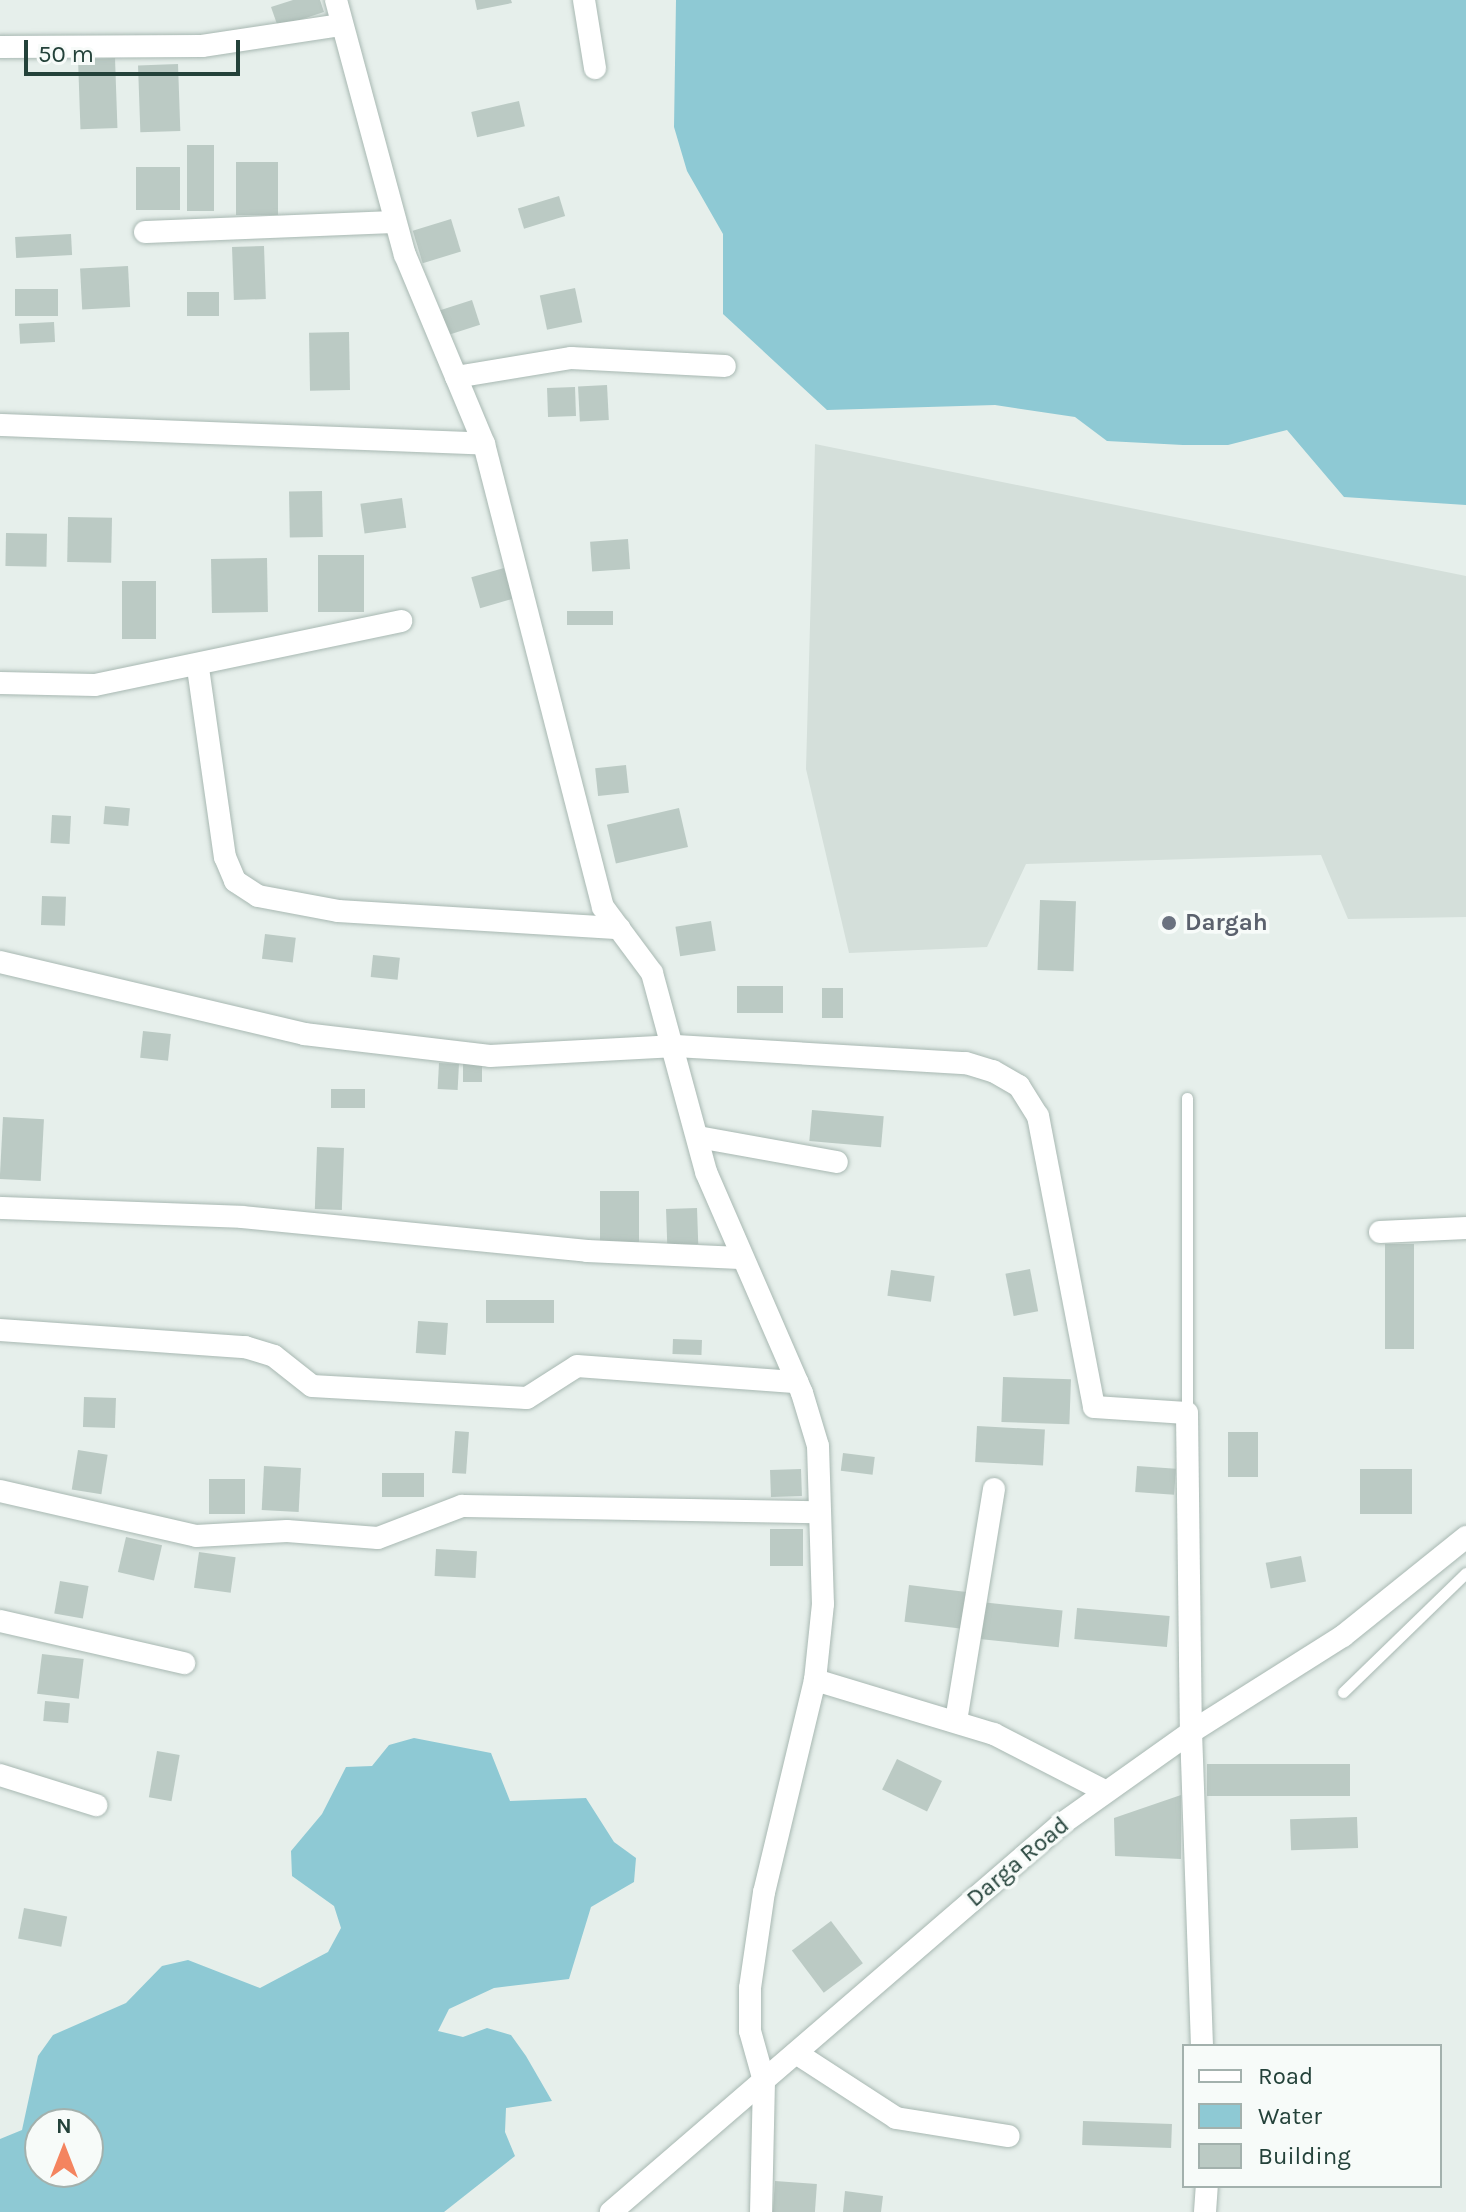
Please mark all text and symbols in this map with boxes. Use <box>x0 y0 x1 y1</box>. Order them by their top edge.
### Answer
scale bar <box>28 24 244 74</box>
text: 50 m <box>38 40 94 68</box>
place label: Dargah <box>1185 909 1268 937</box>
marker: Dargah <box>1160 914 1178 932</box>
street label: Darga Road <box>961 1811 1075 1913</box>
legend <box>1182 2044 1442 2188</box>
text: Road <box>1258 2062 1313 2090</box>
text: Water <box>1258 2102 1322 2130</box>
north arrow <box>24 2108 104 2188</box>
text: N <box>56 2113 72 2139</box>
text: Building <box>1258 2142 1351 2170</box>

